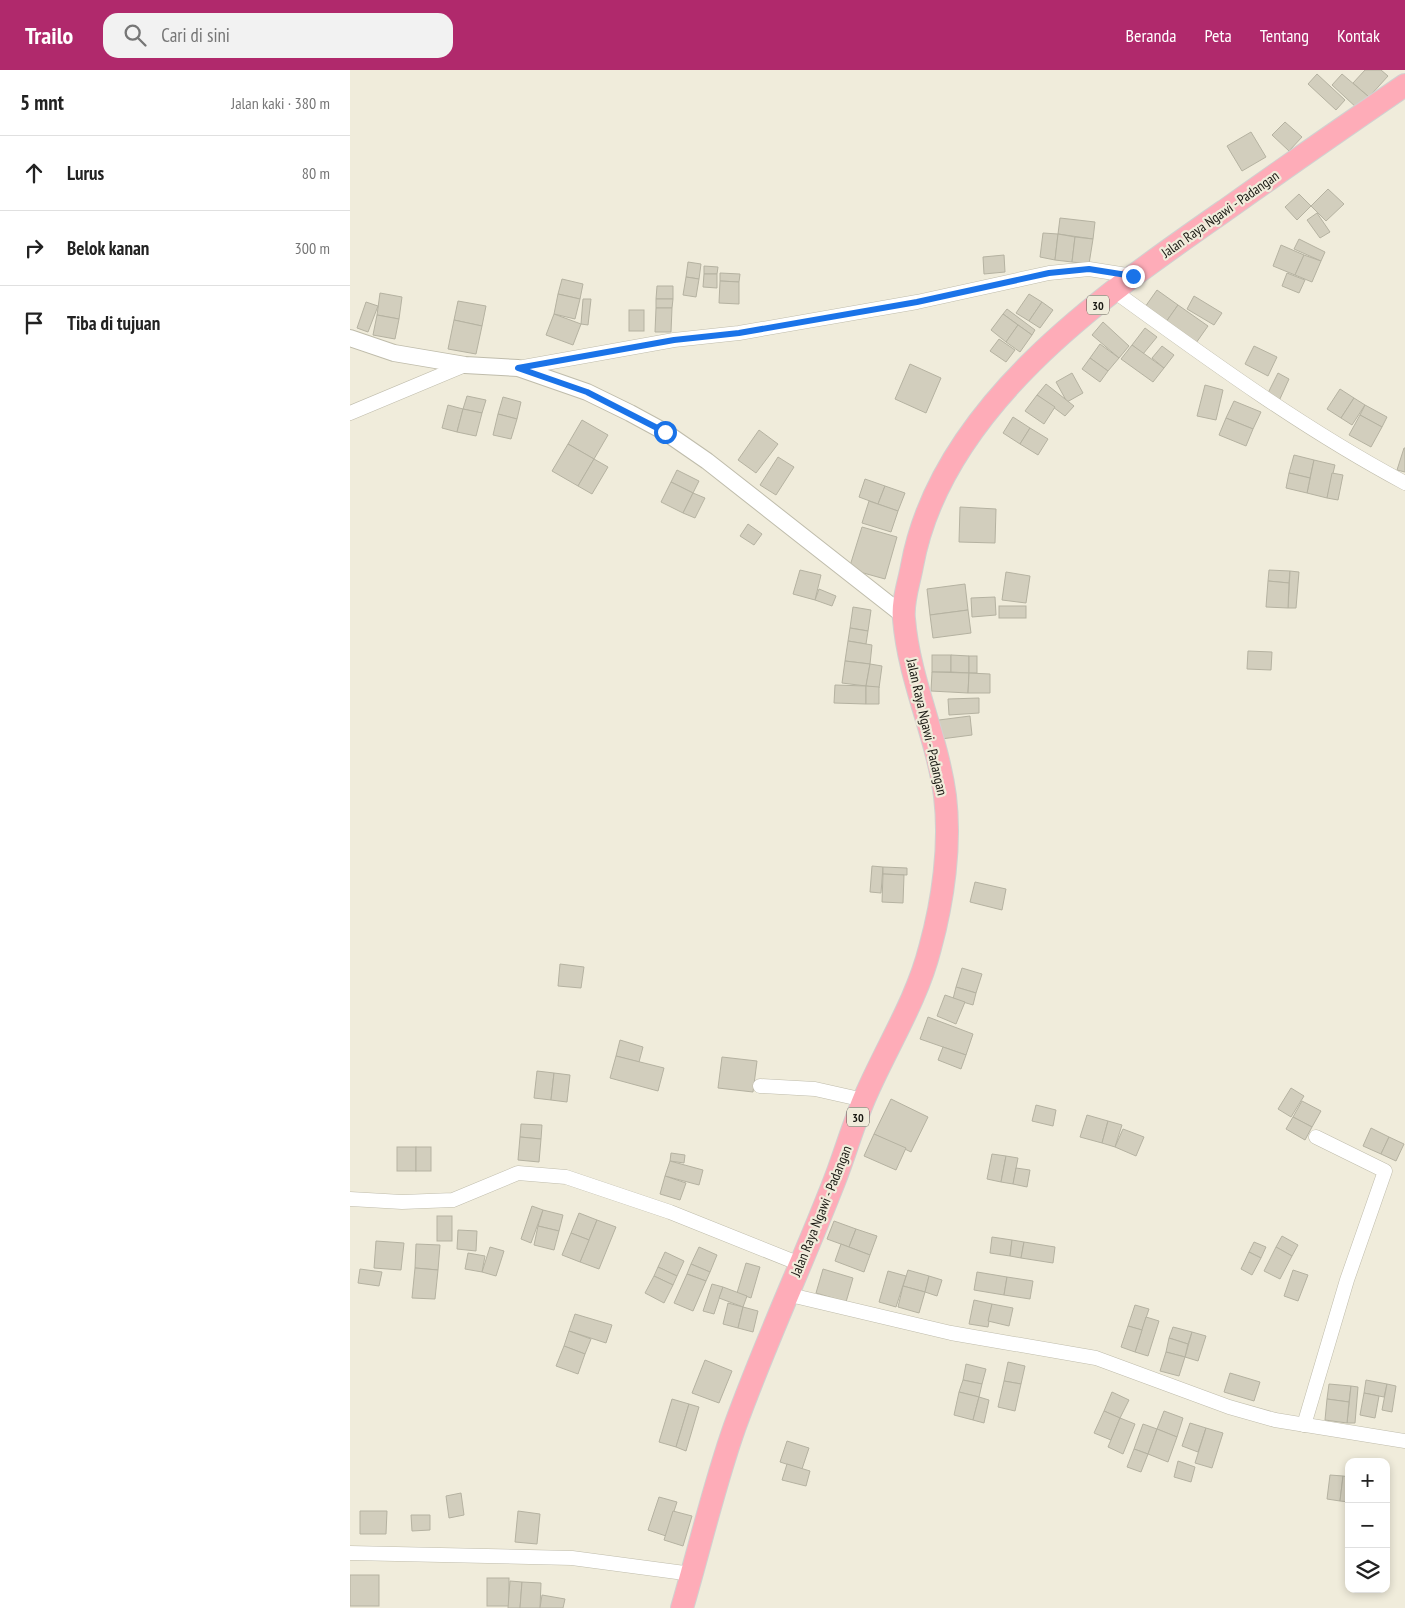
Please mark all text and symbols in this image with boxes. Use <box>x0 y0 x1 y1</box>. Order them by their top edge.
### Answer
search box <box>103 13 453 58</box>
text: Trailo <box>25 20 73 51</box>
icon: search <box>121 21 149 49</box>
text: Cari di sini <box>161 23 230 47</box>
text: Beranda <box>1126 24 1176 47</box>
text: Peta <box>1204 24 1232 47</box>
text: Tentang <box>1260 24 1309 47</box>
text: Kontak <box>1337 24 1380 47</box>
text: 5 mnt <box>20 89 64 116</box>
text: Jalan kaki · 380 m <box>231 93 330 113</box>
icon: ahead <box>20 159 48 187</box>
text: Lurus <box>67 161 104 185</box>
text: 80 m <box>302 163 330 183</box>
street label: Jalan Raya Ngawi - Padangan <box>1157 167 1282 262</box>
icon: right <box>20 234 48 262</box>
text: Belok kanan <box>67 236 149 260</box>
text: 300 m <box>295 238 330 258</box>
route end <box>1122 265 1145 288</box>
road number: 30 <box>1087 296 1109 314</box>
icon: arrive <box>20 309 48 337</box>
text: Tiba di tujuan <box>67 311 160 335</box>
route start <box>654 421 677 444</box>
street label: Jalan Raya Ngawi - Padangan <box>902 656 951 797</box>
road number: 30 <box>847 1108 869 1126</box>
street label: Jalan Raya Ngawi - Padangan <box>786 1143 856 1280</box>
map controls <box>1345 1458 1390 1593</box>
button: + <box>1345 1458 1390 1503</box>
button: − <box>1345 1503 1390 1548</box>
button: layers <box>1345 1548 1390 1593</box>

